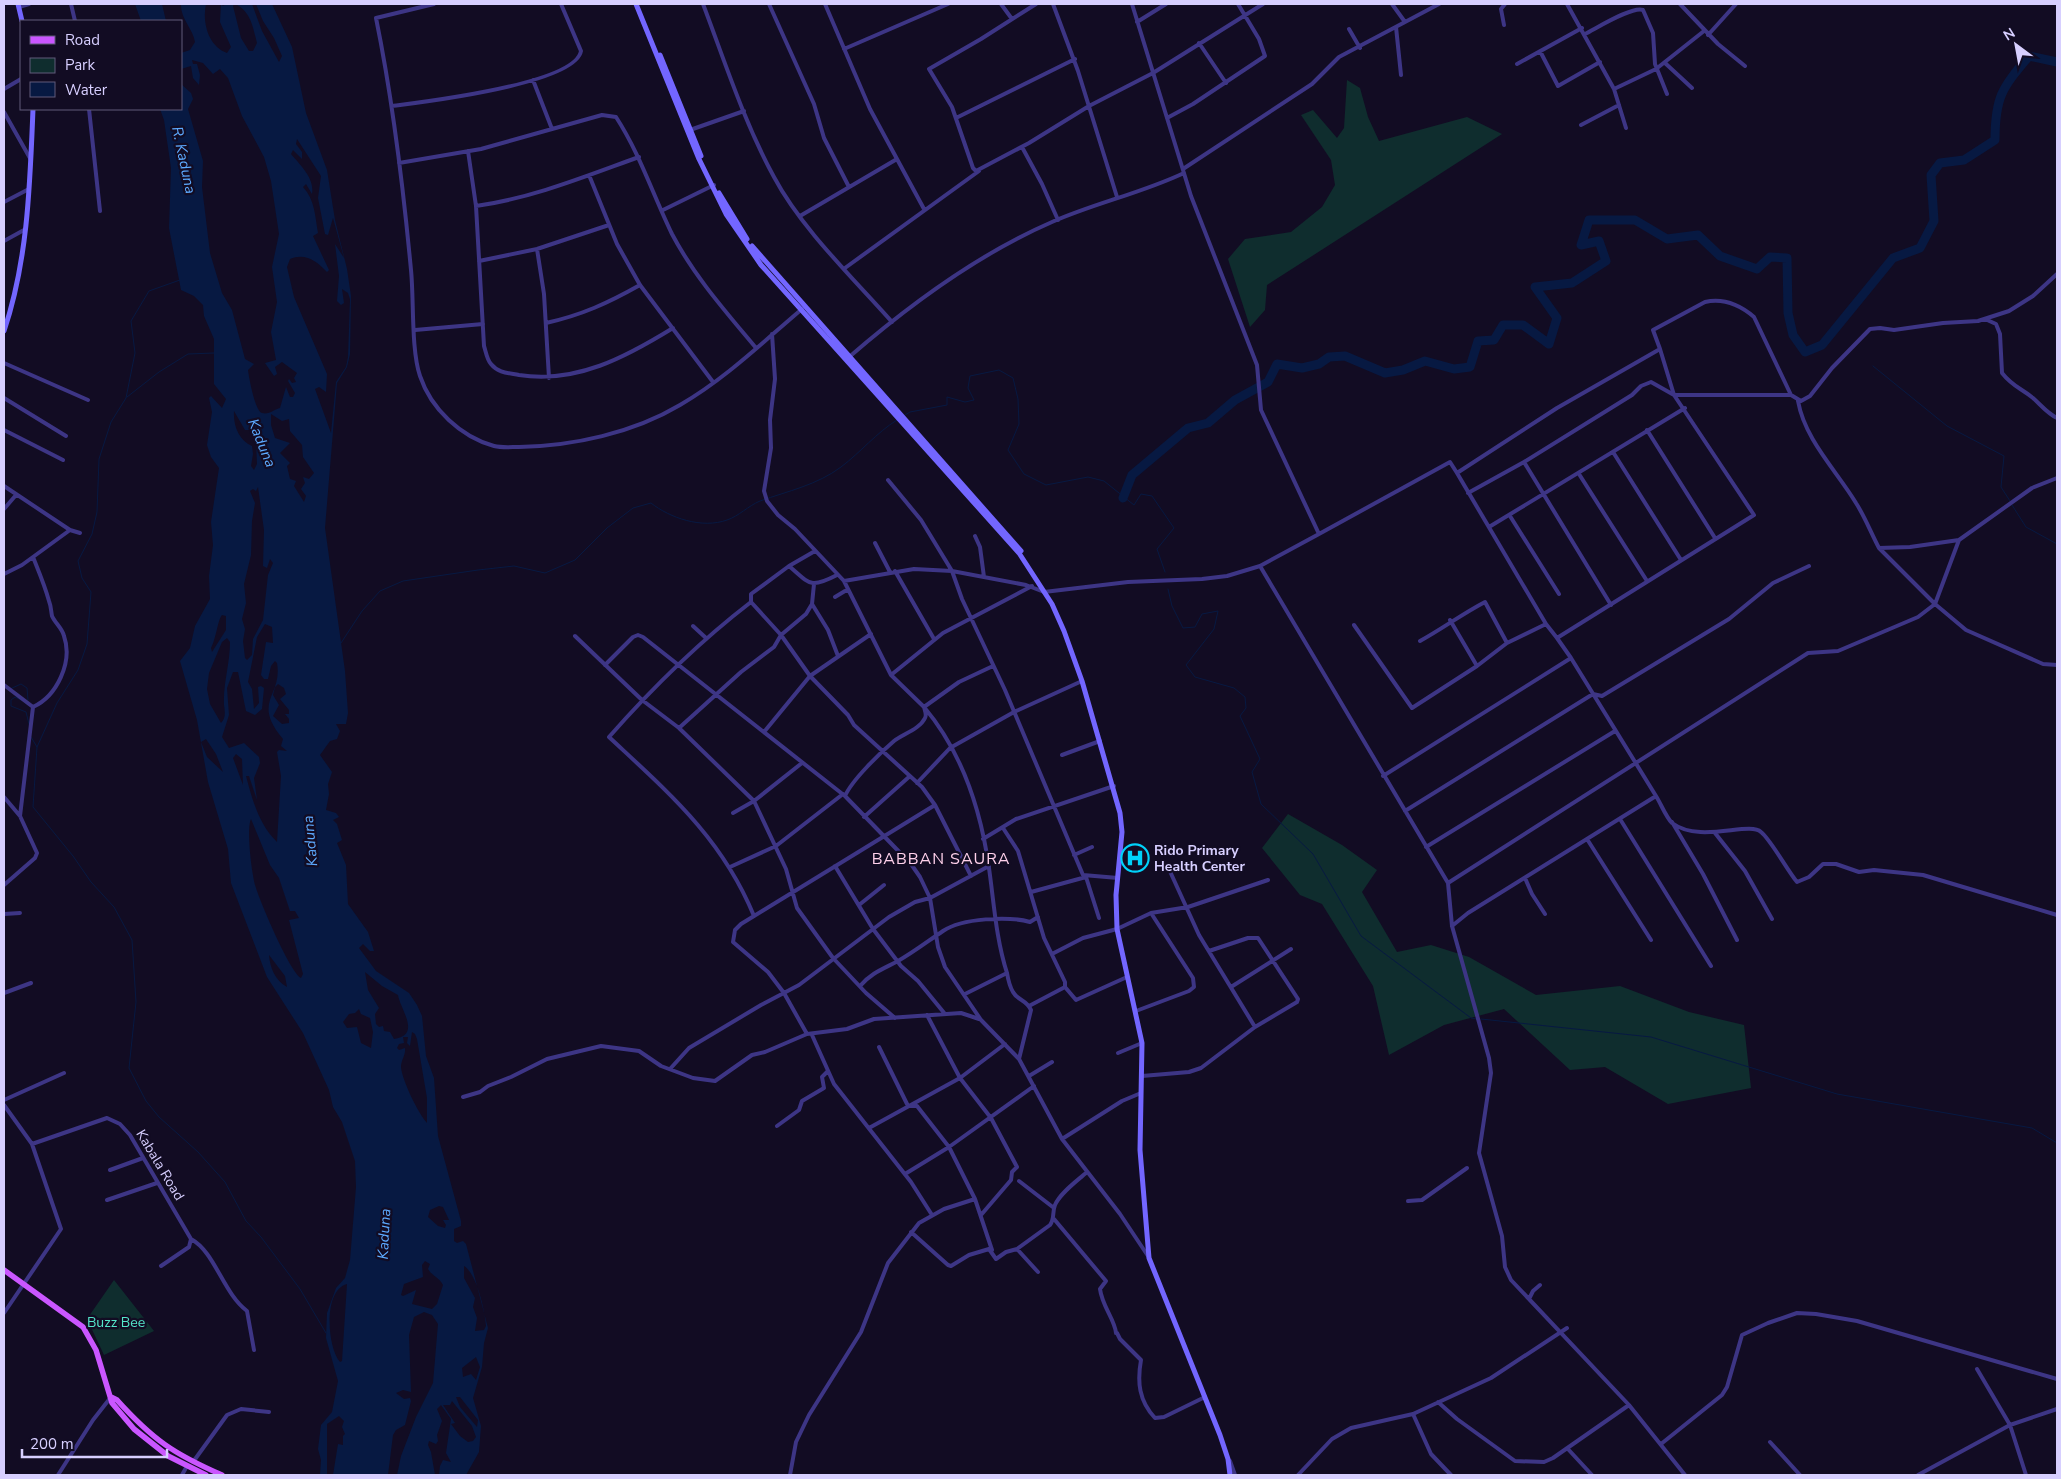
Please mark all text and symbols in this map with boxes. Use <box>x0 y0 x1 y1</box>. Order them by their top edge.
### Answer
legend <box>20 20 182 110</box>
north arrow <box>1991 20 2041 70</box>
text: N <box>2000 24 2019 45</box>
text: Road <box>65 30 100 50</box>
text: Park <box>65 55 95 75</box>
text: Water <box>65 80 108 100</box>
water label: R. Kaduna <box>167 124 201 196</box>
water label: Kaduna <box>243 416 281 470</box>
water label: Kaduna <box>298 815 322 867</box>
place label: Rido Primary Health Center <box>1154 841 1245 876</box>
hospital icon: Rido Primary Health Center <box>1120 843 1150 873</box>
district label: BABBAN SAURA <box>872 848 1010 870</box>
street label: Kabala Road <box>131 1126 189 1204</box>
water label: Kaduna <box>373 1208 395 1260</box>
park label: Buzz Bee <box>87 1313 145 1332</box>
scale bar <box>22 1426 168 1458</box>
text: 200 m <box>30 1434 74 1454</box>

